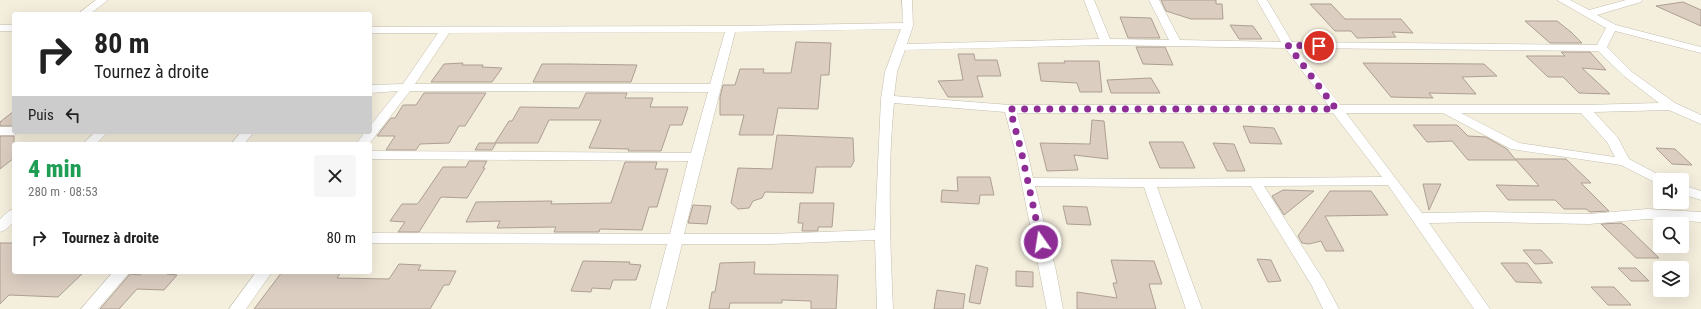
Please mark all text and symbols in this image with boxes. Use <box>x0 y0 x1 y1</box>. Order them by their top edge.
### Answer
text: 80 m <box>94 27 150 60</box>
icon: right <box>28 28 80 80</box>
pin <box>1302 29 1336 63</box>
icon: arrive <box>1308 35 1330 57</box>
text: Tournez à droite <box>94 61 209 82</box>
icon: left <box>62 104 84 126</box>
text: Puis <box>28 106 54 124</box>
text: 4 min <box>28 155 82 183</box>
button: close <box>314 155 356 197</box>
map controls <box>1653 173 1689 297</box>
button: sound <box>1653 173 1689 209</box>
text: 280 m · 08:53 <box>28 184 98 199</box>
button: search <box>1653 217 1689 253</box>
position arrow <box>1020 221 1062 263</box>
icon: right <box>28 227 50 249</box>
text: Tournez à droite <box>62 229 159 247</box>
text: 80 m <box>326 229 356 247</box>
button: layers <box>1653 261 1689 297</box>

